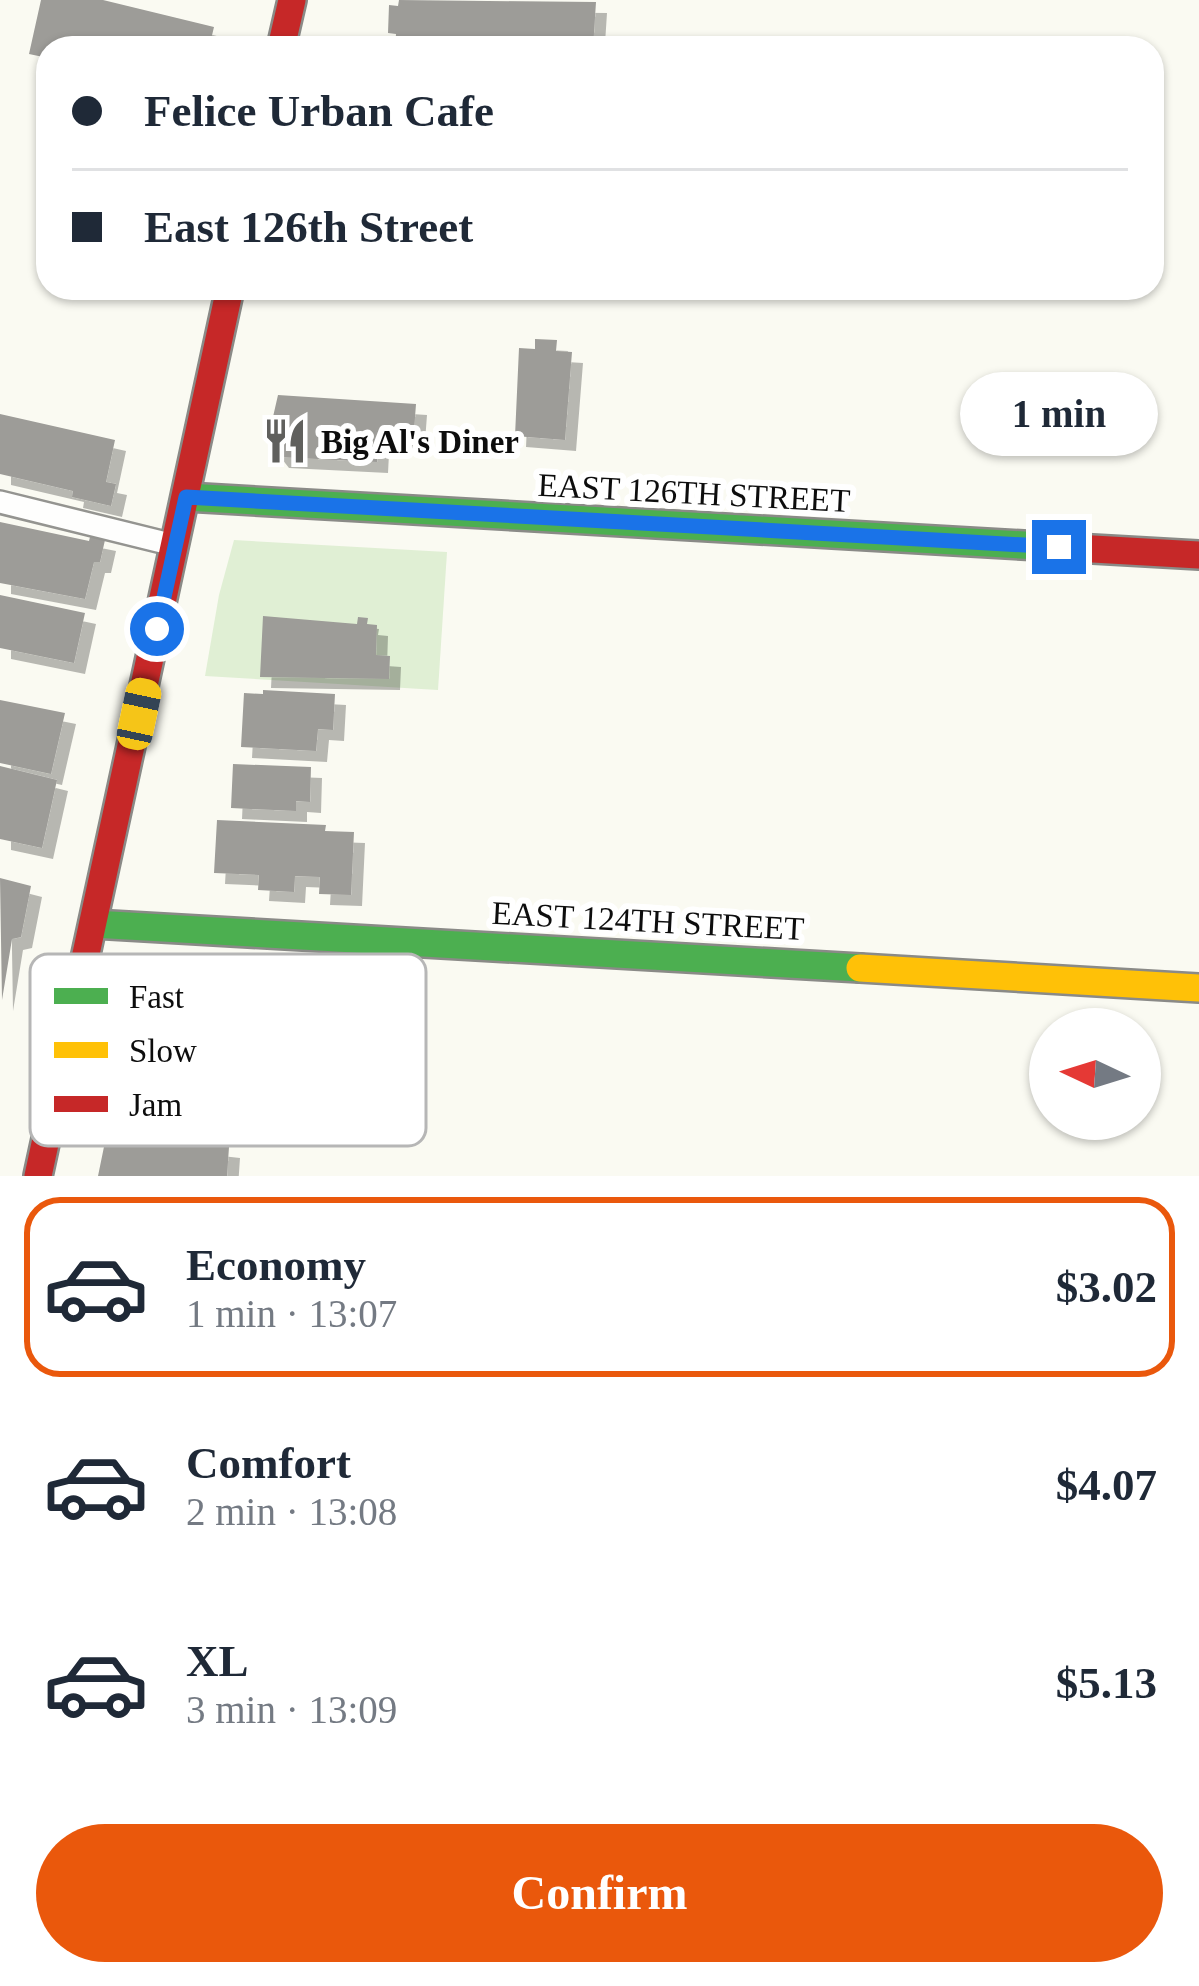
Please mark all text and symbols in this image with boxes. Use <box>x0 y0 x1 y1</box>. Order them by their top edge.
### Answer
text: Felice Urban Cafe <box>144 86 494 136</box>
text: East 126th Street <box>144 202 473 252</box>
callout: 1 min <box>960 373 1158 457</box>
text: 1 min <box>1012 392 1106 435</box>
restaurant icon: Big Al's Diner <box>260 416 310 466</box>
place label: Big Al's Diner <box>321 424 519 460</box>
street label: EAST 126TH STREET <box>537 467 851 519</box>
route end <box>1032 520 1086 574</box>
route start <box>130 602 184 656</box>
car <box>114 675 164 753</box>
street label: EAST 124TH STREET <box>491 895 805 947</box>
legend <box>30 954 426 1146</box>
text: Fast <box>129 979 184 1015</box>
north arrow <box>1029 1008 1161 1140</box>
map controls <box>1029 1008 1161 1140</box>
text: Slow <box>129 1033 197 1069</box>
text: Jam <box>129 1087 182 1123</box>
icon: car <box>42 1233 150 1341</box>
text: Economy <box>186 1240 366 1290</box>
text: $3.02 <box>1056 1262 1157 1312</box>
text: 1 min · 13:07 <box>186 1292 397 1335</box>
icon: car <box>42 1431 150 1539</box>
text: Comfort <box>186 1438 351 1488</box>
text: $4.07 <box>1056 1460 1157 1510</box>
text: 2 min · 13:08 <box>186 1490 397 1533</box>
icon: car <box>42 1629 150 1737</box>
text: XL <box>186 1636 249 1686</box>
text: $5.13 <box>1056 1658 1157 1708</box>
text: 3 min · 13:09 <box>186 1688 397 1731</box>
button: Confirm <box>36 1824 1163 1962</box>

